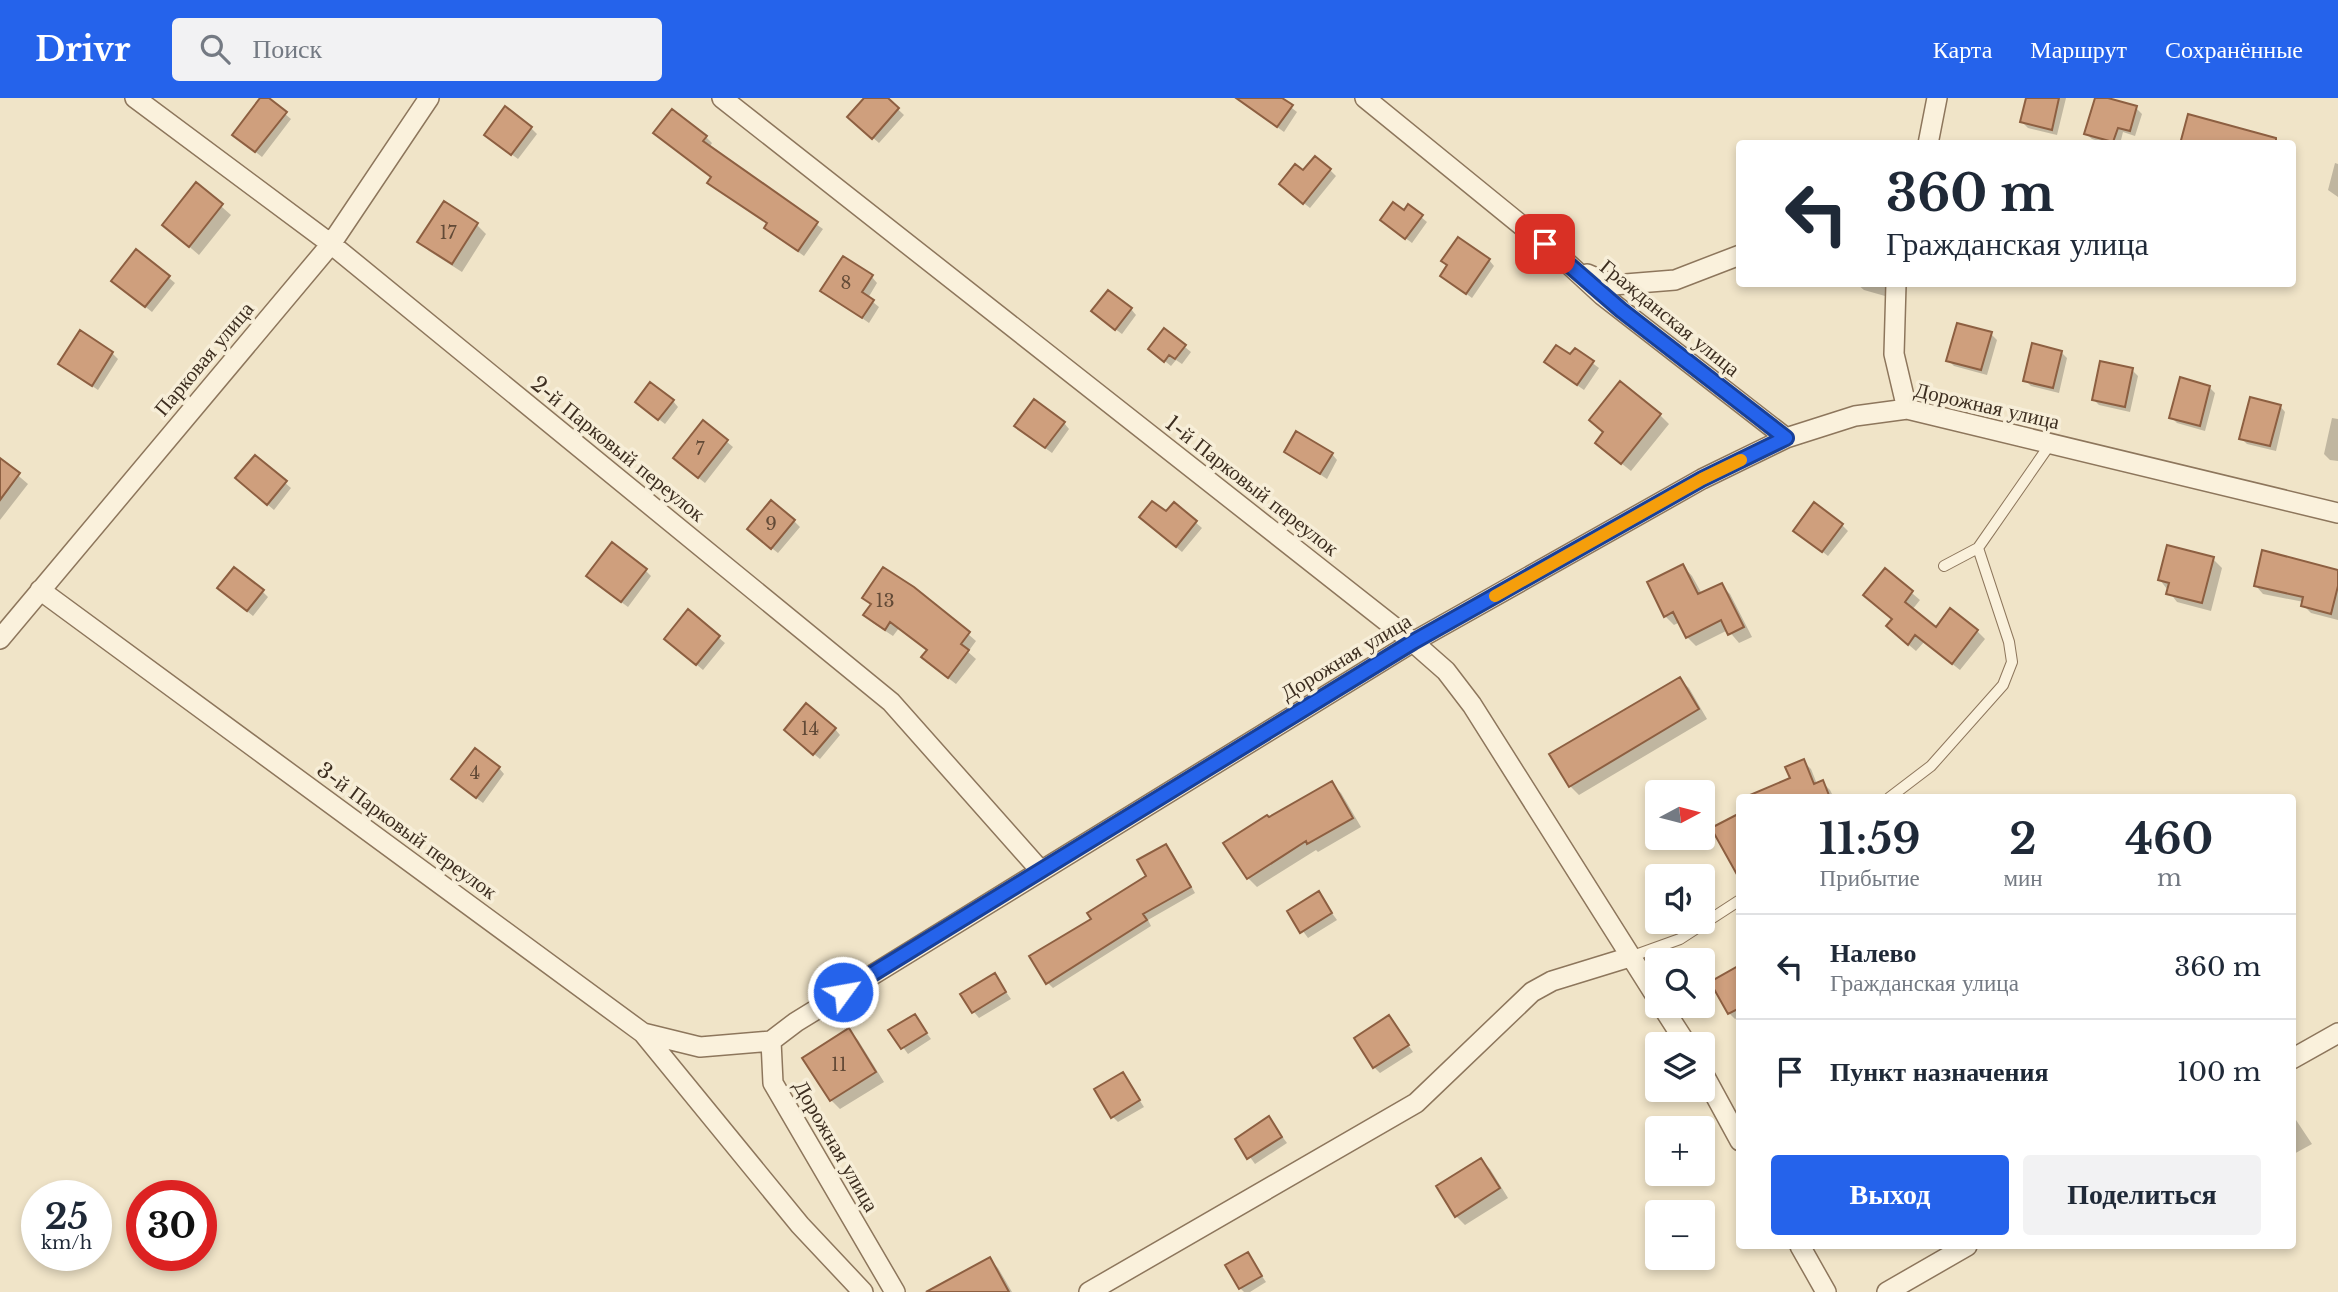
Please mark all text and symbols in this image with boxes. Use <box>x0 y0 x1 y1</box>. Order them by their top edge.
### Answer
search box <box>172 18 662 81</box>
text: Drivr <box>35 29 130 70</box>
icon: search <box>196 30 234 68</box>
text: Поиск <box>252 33 322 65</box>
text: Карта <box>1933 35 1992 64</box>
text: Маршрут <box>2030 35 2127 64</box>
text: Сохранённые <box>2165 35 2303 64</box>
text: 360 m <box>1886 163 2054 224</box>
icon: left <box>1771 168 1862 259</box>
pin <box>1515 214 1575 274</box>
house number: 17 <box>439 222 457 244</box>
text: Гражданская улица <box>1886 224 2149 264</box>
icon: arrive <box>1526 225 1564 263</box>
street label: Гражданская улица <box>1595 254 1746 383</box>
house number: 8 <box>841 272 851 294</box>
street label: Парковая улица <box>149 296 260 421</box>
street label: 2-й Парковый переулок <box>526 371 711 528</box>
street label: Дорожная улица <box>1912 377 2063 435</box>
street label: 1-й Парковый переулок <box>1160 410 1345 562</box>
house number: 7 <box>695 438 705 460</box>
house number: 9 <box>765 513 777 535</box>
house number: 13 <box>875 590 895 612</box>
street label: Дорожная улица <box>1276 607 1417 706</box>
house number: 14 <box>801 718 819 740</box>
street label: 3-й Парковый переулок <box>312 757 503 906</box>
house number: 4 <box>470 762 480 784</box>
north arrow <box>1645 780 1715 850</box>
map controls <box>1645 780 1715 1270</box>
text: 11:59 <box>1819 813 1921 865</box>
text: 2 <box>2009 813 2037 865</box>
text: 460 <box>2125 813 2213 865</box>
button: sound <box>1645 864 1715 934</box>
text: Прибытие <box>1820 864 1920 892</box>
text: мин <box>2003 864 2043 892</box>
text: m <box>2157 864 2182 892</box>
text: Налево <box>1830 937 1916 969</box>
button: search <box>1645 948 1715 1018</box>
icon: left <box>1771 948 1809 986</box>
text: 360 m <box>2174 951 2261 983</box>
position arrow <box>806 955 880 1029</box>
text: Гражданская улица <box>1830 969 2019 997</box>
button: layers <box>1645 1032 1715 1102</box>
icon: arrive <box>1771 1053 1809 1091</box>
house number: 11 <box>831 1054 847 1076</box>
text: Пункт назначения <box>1830 1056 2048 1088</box>
text: 100 m <box>2177 1056 2261 1088</box>
street label: Дорожная улица <box>788 1075 885 1217</box>
button: + <box>1645 1116 1715 1186</box>
button: Выход <box>1771 1155 2009 1235</box>
button: Поделиться <box>2023 1155 2261 1235</box>
speed limit sign: 30 <box>126 1180 217 1271</box>
text: 25 <box>45 1195 88 1238</box>
button: − <box>1645 1200 1715 1270</box>
text: km/h <box>41 1232 92 1254</box>

